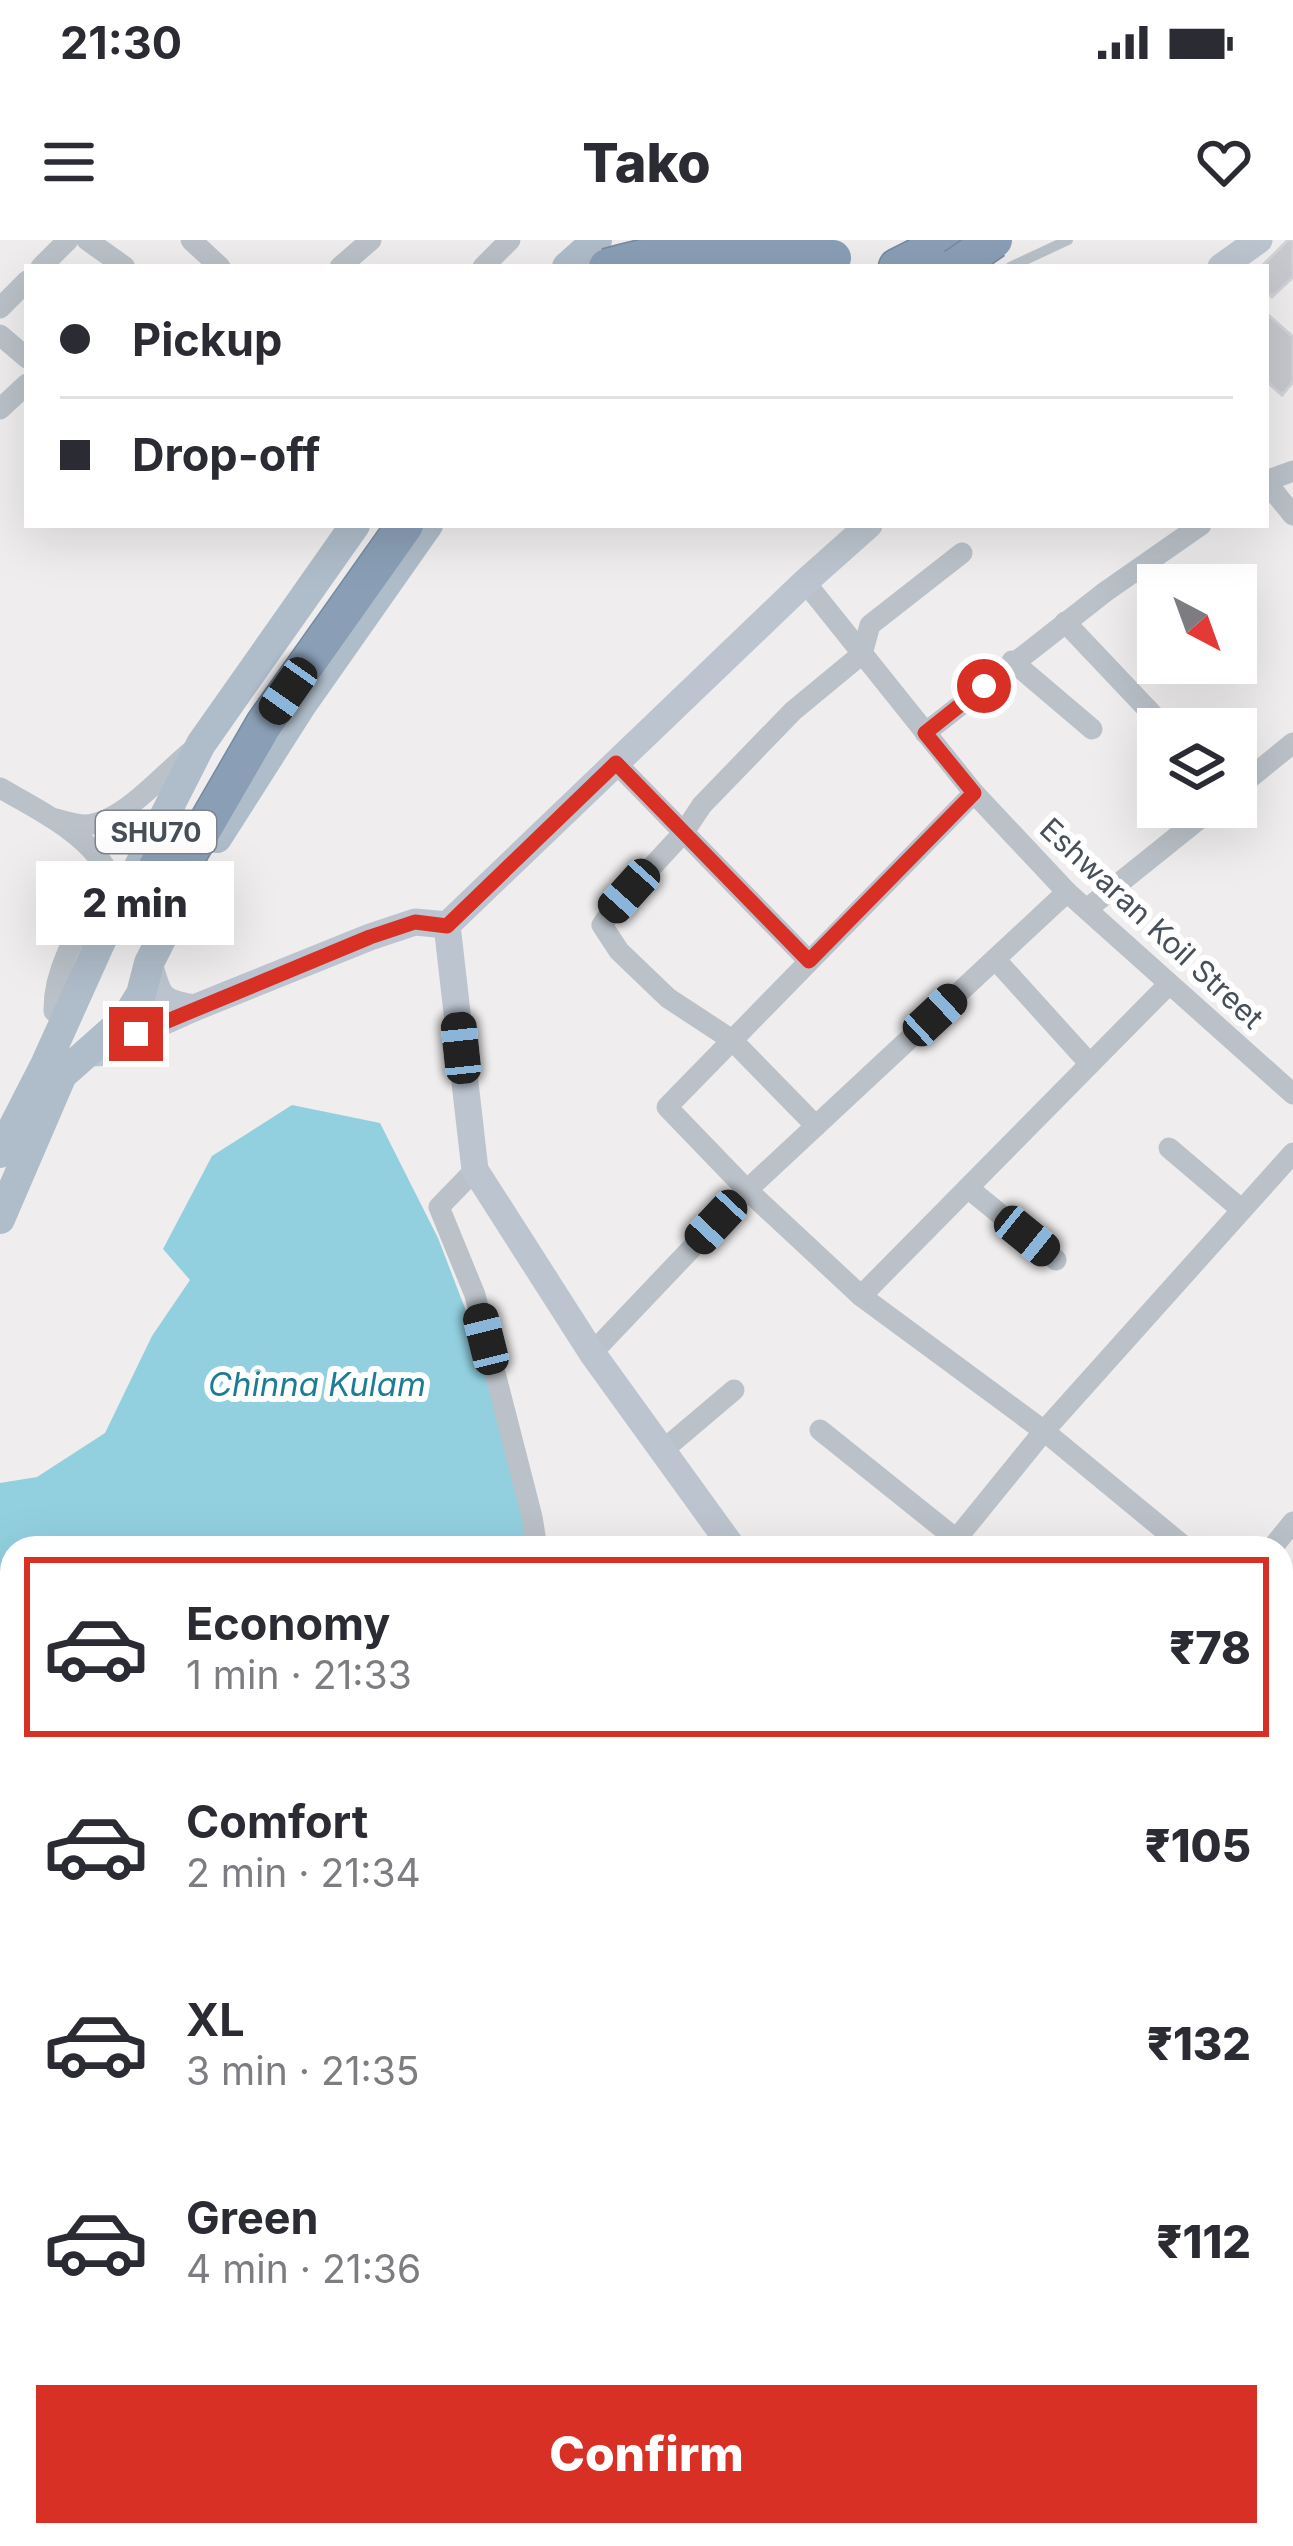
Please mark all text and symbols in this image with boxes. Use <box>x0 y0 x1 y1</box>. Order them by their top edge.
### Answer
text: 21:30 <box>60 15 182 70</box>
icon: menu <box>36 129 102 195</box>
icon: heart <box>1191 129 1257 195</box>
text: Tako <box>582 130 711 195</box>
text: Pickup <box>132 312 282 367</box>
text: Drop-off <box>132 427 320 482</box>
north arrow <box>1137 564 1257 684</box>
map controls <box>1137 564 1257 828</box>
car <box>253 651 323 731</box>
route start <box>957 659 1011 713</box>
button: layers <box>1137 708 1257 828</box>
street label: Eshwaran Koil Street <box>1033 810 1271 1036</box>
road number: SHU70 <box>96 811 216 853</box>
car <box>592 852 666 930</box>
callout: 2 min <box>37 860 235 944</box>
text: 2 min <box>82 879 188 926</box>
car <box>896 977 974 1053</box>
route end <box>109 1007 163 1061</box>
car <box>439 1010 483 1086</box>
car <box>678 1183 754 1261</box>
car <box>988 1199 1066 1273</box>
car <box>460 1300 512 1378</box>
water label: Chinna Kulam <box>208 1364 426 1404</box>
icon: car <box>42 1593 150 1701</box>
text: Economy <box>186 1596 390 1651</box>
text: ₹78 <box>1169 1620 1251 1675</box>
text: 1 min · 21:33 <box>186 1651 412 1698</box>
icon: car <box>42 1791 150 1899</box>
text: Comfort <box>186 1794 368 1849</box>
text: ₹105 <box>1144 1818 1251 1873</box>
text: 2 min · 21:34 <box>186 1849 421 1896</box>
icon: car <box>42 1989 150 2097</box>
text: XL <box>186 1992 245 2047</box>
text: ₹132 <box>1147 2016 1251 2071</box>
text: 3 min · 21:35 <box>186 2047 420 2094</box>
icon: car <box>42 2187 150 2295</box>
text: Green <box>186 2190 319 2245</box>
text: ₹112 <box>1156 2214 1251 2269</box>
text: 4 min · 21:36 <box>186 2245 421 2292</box>
button: Confirm <box>36 2385 1257 2523</box>

